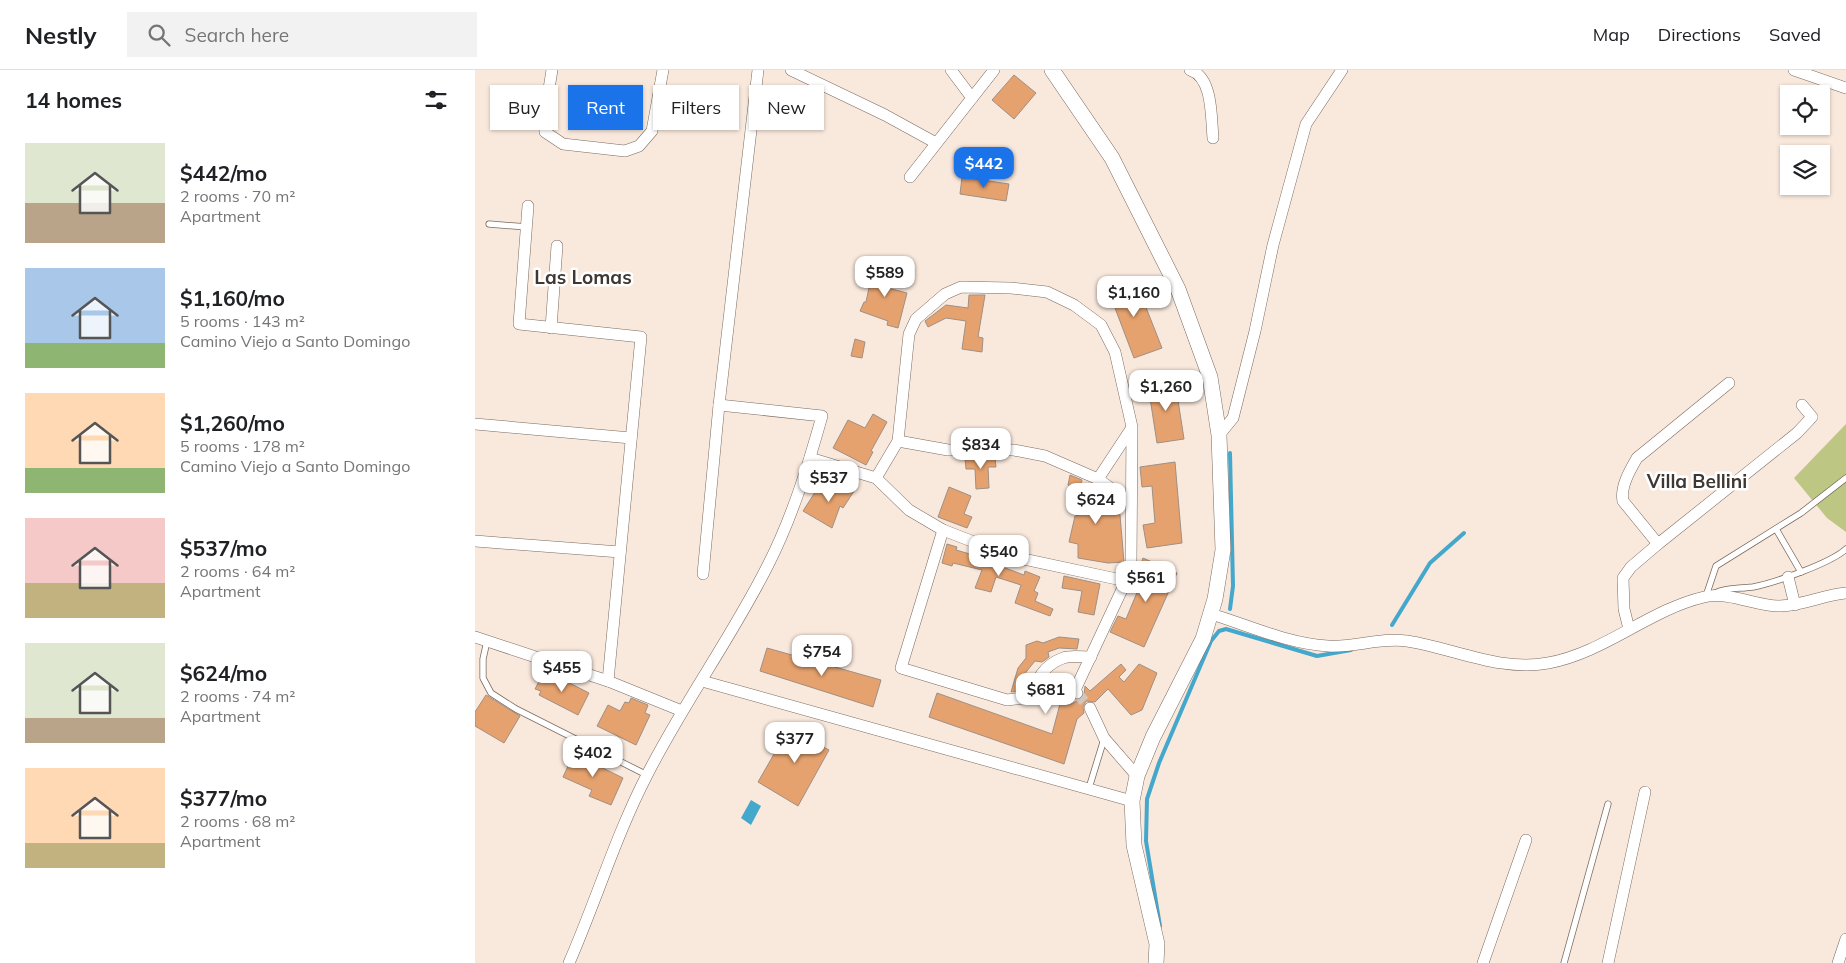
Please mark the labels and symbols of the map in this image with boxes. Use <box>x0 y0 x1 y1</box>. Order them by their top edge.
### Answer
pin: $442 <box>954 146 1014 189</box>
pin: $589 <box>855 256 915 298</box>
district label: Las Lomas <box>534 265 632 289</box>
pin: $1,160 <box>1093 276 1175 318</box>
pin: $1,260 <box>1125 370 1207 412</box>
pin: $834 <box>951 428 1011 470</box>
pin: $537 <box>799 460 859 503</box>
district label: Villa Bellini <box>1646 469 1747 493</box>
pin: $624 <box>1066 482 1126 525</box>
pin: $540 <box>969 534 1029 577</box>
pin: $561 <box>1116 560 1176 603</box>
pin: $754 <box>792 634 852 677</box>
pin: $455 <box>532 650 592 693</box>
pin: $681 <box>1016 672 1076 715</box>
pin: $377 <box>765 722 825 764</box>
pin: $402 <box>563 736 623 778</box>

